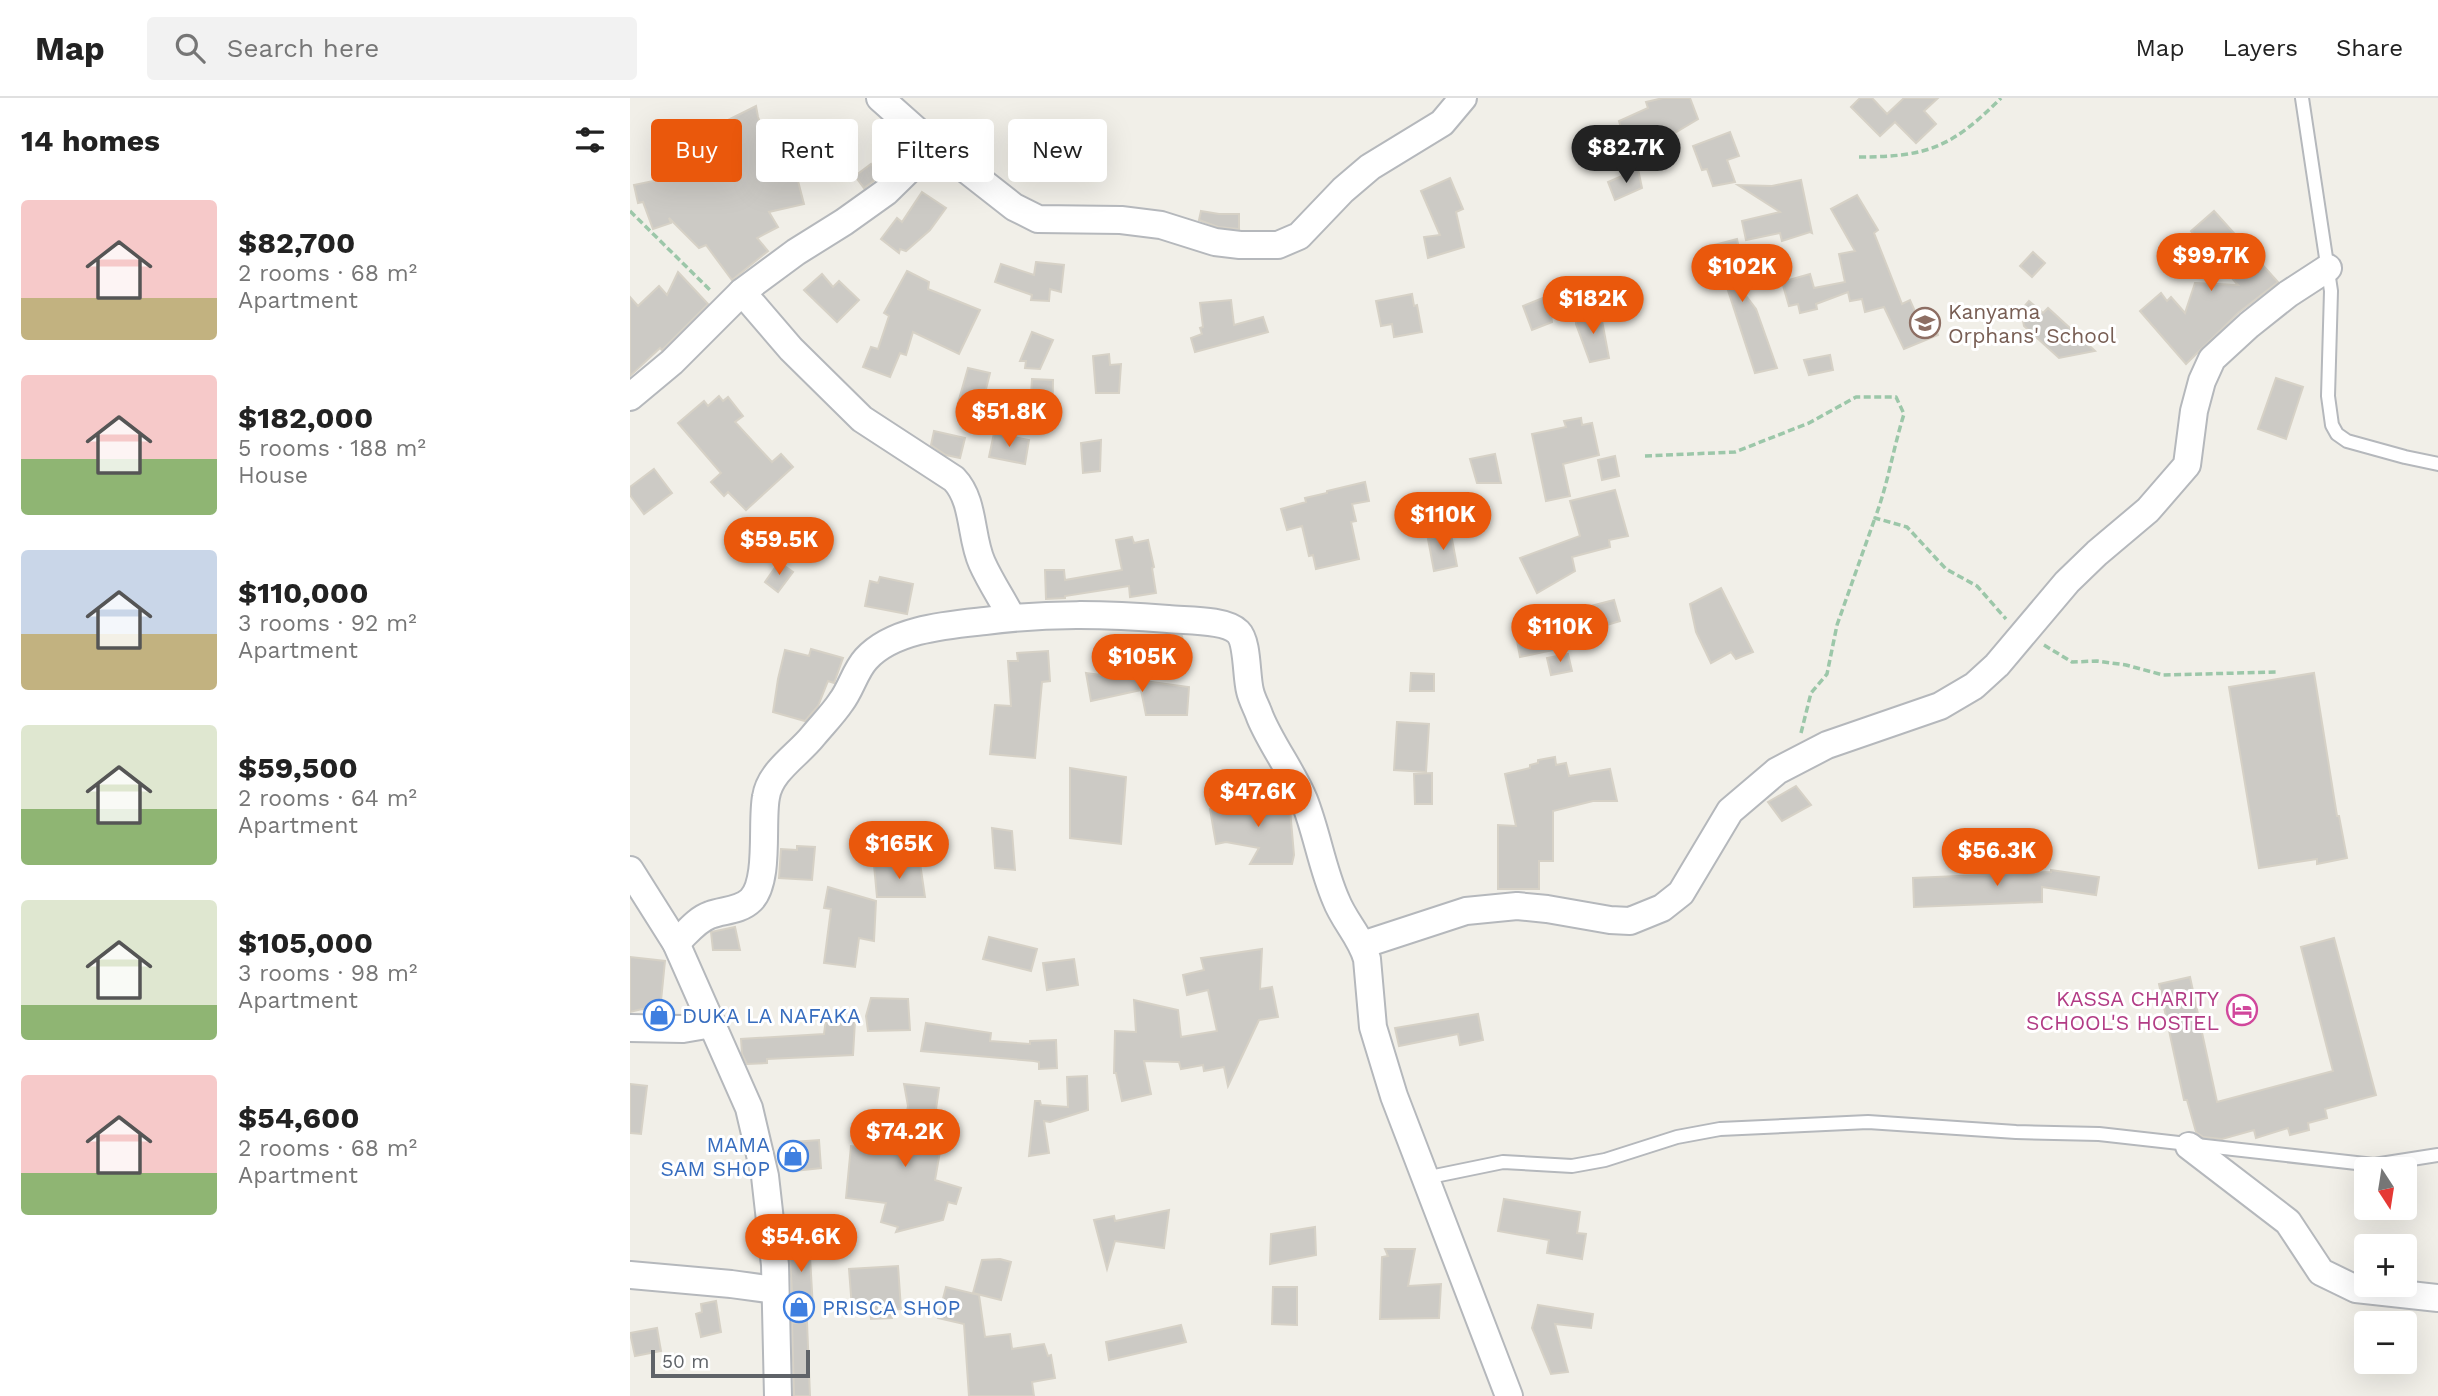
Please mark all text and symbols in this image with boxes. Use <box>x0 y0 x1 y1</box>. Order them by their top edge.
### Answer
search box <box>147 17 637 80</box>
text: Map <box>35 29 105 68</box>
icon: search <box>171 29 209 67</box>
text: Search here <box>227 33 379 63</box>
text: Map <box>2136 34 2184 62</box>
text: Layers <box>2222 34 2298 62</box>
text: Share <box>2336 34 2403 62</box>
chip: Buy <box>651 119 742 182</box>
chip: Rent <box>756 119 858 182</box>
chip: Filters <box>872 119 994 182</box>
chip: New <box>1008 119 1107 182</box>
icon: filters <box>571 121 609 159</box>
text: 14 homes <box>21 123 160 158</box>
pin: $82.7K <box>1569 126 1683 185</box>
text: $82.7K <box>1588 134 1664 161</box>
text: $82,700 <box>238 225 355 260</box>
icon: home <box>77 228 161 312</box>
pin: $99.7K <box>2154 234 2268 293</box>
text: $99.7K <box>2173 242 2249 269</box>
pin: $102K <box>1693 244 1791 304</box>
text: $102K <box>1707 253 1777 280</box>
text: 2 rooms · 68 m² <box>238 260 417 287</box>
pin: $182K <box>1544 276 1642 336</box>
text: $182K <box>1559 285 1627 312</box>
text: Apartment <box>238 287 358 314</box>
place label: Kanyama Orphans' School <box>1948 299 2117 348</box>
school or university icon: Kanyama Orphans' School <box>1908 306 1942 340</box>
pin: $51.8K <box>952 390 1066 449</box>
text: $51.8K <box>971 398 1047 425</box>
text: $182,000 <box>238 400 373 435</box>
icon: home <box>77 403 161 487</box>
text: 5 rooms · 188 m² <box>238 435 426 462</box>
text: House <box>238 462 308 489</box>
pin: $110K <box>1394 492 1492 552</box>
text: $110K <box>1410 501 1476 528</box>
pin: $59.5K <box>722 518 836 577</box>
text: $59.5K <box>740 526 818 553</box>
text: $110,000 <box>238 575 369 610</box>
icon: home <box>77 578 161 662</box>
pin: $110K <box>1511 604 1609 664</box>
text: 3 rooms · 92 m² <box>238 610 417 637</box>
text: $110K <box>1527 613 1593 640</box>
pin: $105K <box>1093 634 1191 694</box>
text: Apartment <box>238 637 358 664</box>
text: $105K <box>1108 643 1176 670</box>
text: $59,500 <box>238 750 358 785</box>
icon: home <box>77 753 161 837</box>
pin: $47.6K <box>1201 770 1315 829</box>
text: $47.6K <box>1220 778 1296 805</box>
text: 2 rooms · 64 m² <box>238 785 417 812</box>
text: Apartment <box>238 812 358 839</box>
pin: $165K <box>850 822 948 881</box>
pin: $56.3K <box>1940 828 2054 888</box>
text: $165K <box>865 830 933 857</box>
text: $56.3K <box>1958 837 2036 864</box>
text: $105,000 <box>238 925 373 960</box>
icon: home <box>77 928 161 1012</box>
text: 3 rooms · 98 m² <box>238 960 417 987</box>
place label: KASSA CHARITY SCHOOL'S HOSTEL <box>2026 986 2219 1035</box>
text: Apartment <box>238 987 358 1014</box>
hotel icon: KASSA CHARITY SCHOOL'S HOSTEL <box>2225 993 2259 1027</box>
shop icon: DUKA LA NAFAKA <box>642 998 676 1032</box>
place label: DUKA LA NAFAKA <box>682 1003 861 1028</box>
text: $54,600 <box>238 1100 360 1135</box>
icon: home <box>77 1103 161 1187</box>
pin: $74.2K <box>848 1110 962 1169</box>
text: $74.2K <box>866 1118 944 1145</box>
place label: MAMA SAM SHOP <box>660 1132 770 1181</box>
text: 2 rooms · 68 m² <box>238 1135 417 1162</box>
shop icon: MAMA SAM SHOP <box>776 1139 810 1173</box>
north arrow <box>2354 1157 2417 1220</box>
map controls <box>2354 1157 2417 1374</box>
text: Apartment <box>238 1162 358 1189</box>
pin: $54.6K <box>744 1214 858 1274</box>
text: $54.6K <box>761 1223 841 1250</box>
button: + <box>2354 1234 2417 1297</box>
shop icon: PRISCA SHOP <box>782 1290 816 1324</box>
place label: PRISCA SHOP <box>822 1295 960 1320</box>
button: − <box>2354 1311 2417 1374</box>
scale bar <box>651 1347 810 1379</box>
text: 50 m <box>662 1350 709 1373</box>

